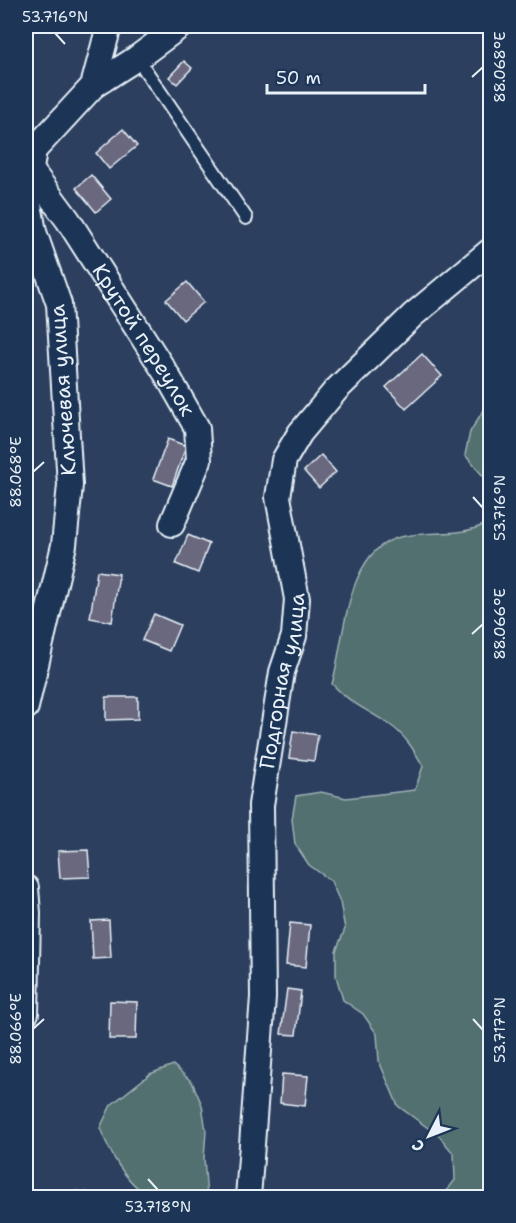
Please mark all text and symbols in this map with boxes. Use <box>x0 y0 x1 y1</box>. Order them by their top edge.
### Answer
text: 53.716°N <box>22 7 88 27</box>
text: 88.068°E <box>490 31 510 103</box>
scale bar <box>267 57 424 95</box>
text: 50 m <box>276 66 321 90</box>
street label: Крутой переулок <box>86 258 201 421</box>
street label: Ключевая улица <box>43 303 83 477</box>
text: 88.068°E <box>6 436 26 508</box>
text: 53.716°N <box>490 475 510 541</box>
text: 88.066°E <box>490 588 510 660</box>
street label: Подгорная улица <box>253 592 311 771</box>
text: 88.066°E <box>6 993 26 1065</box>
text: 53.717°N <box>490 997 510 1063</box>
north arrow <box>399 1106 459 1166</box>
text: С <box>407 1135 429 1156</box>
text: 53.718°N <box>125 1197 191 1217</box>

